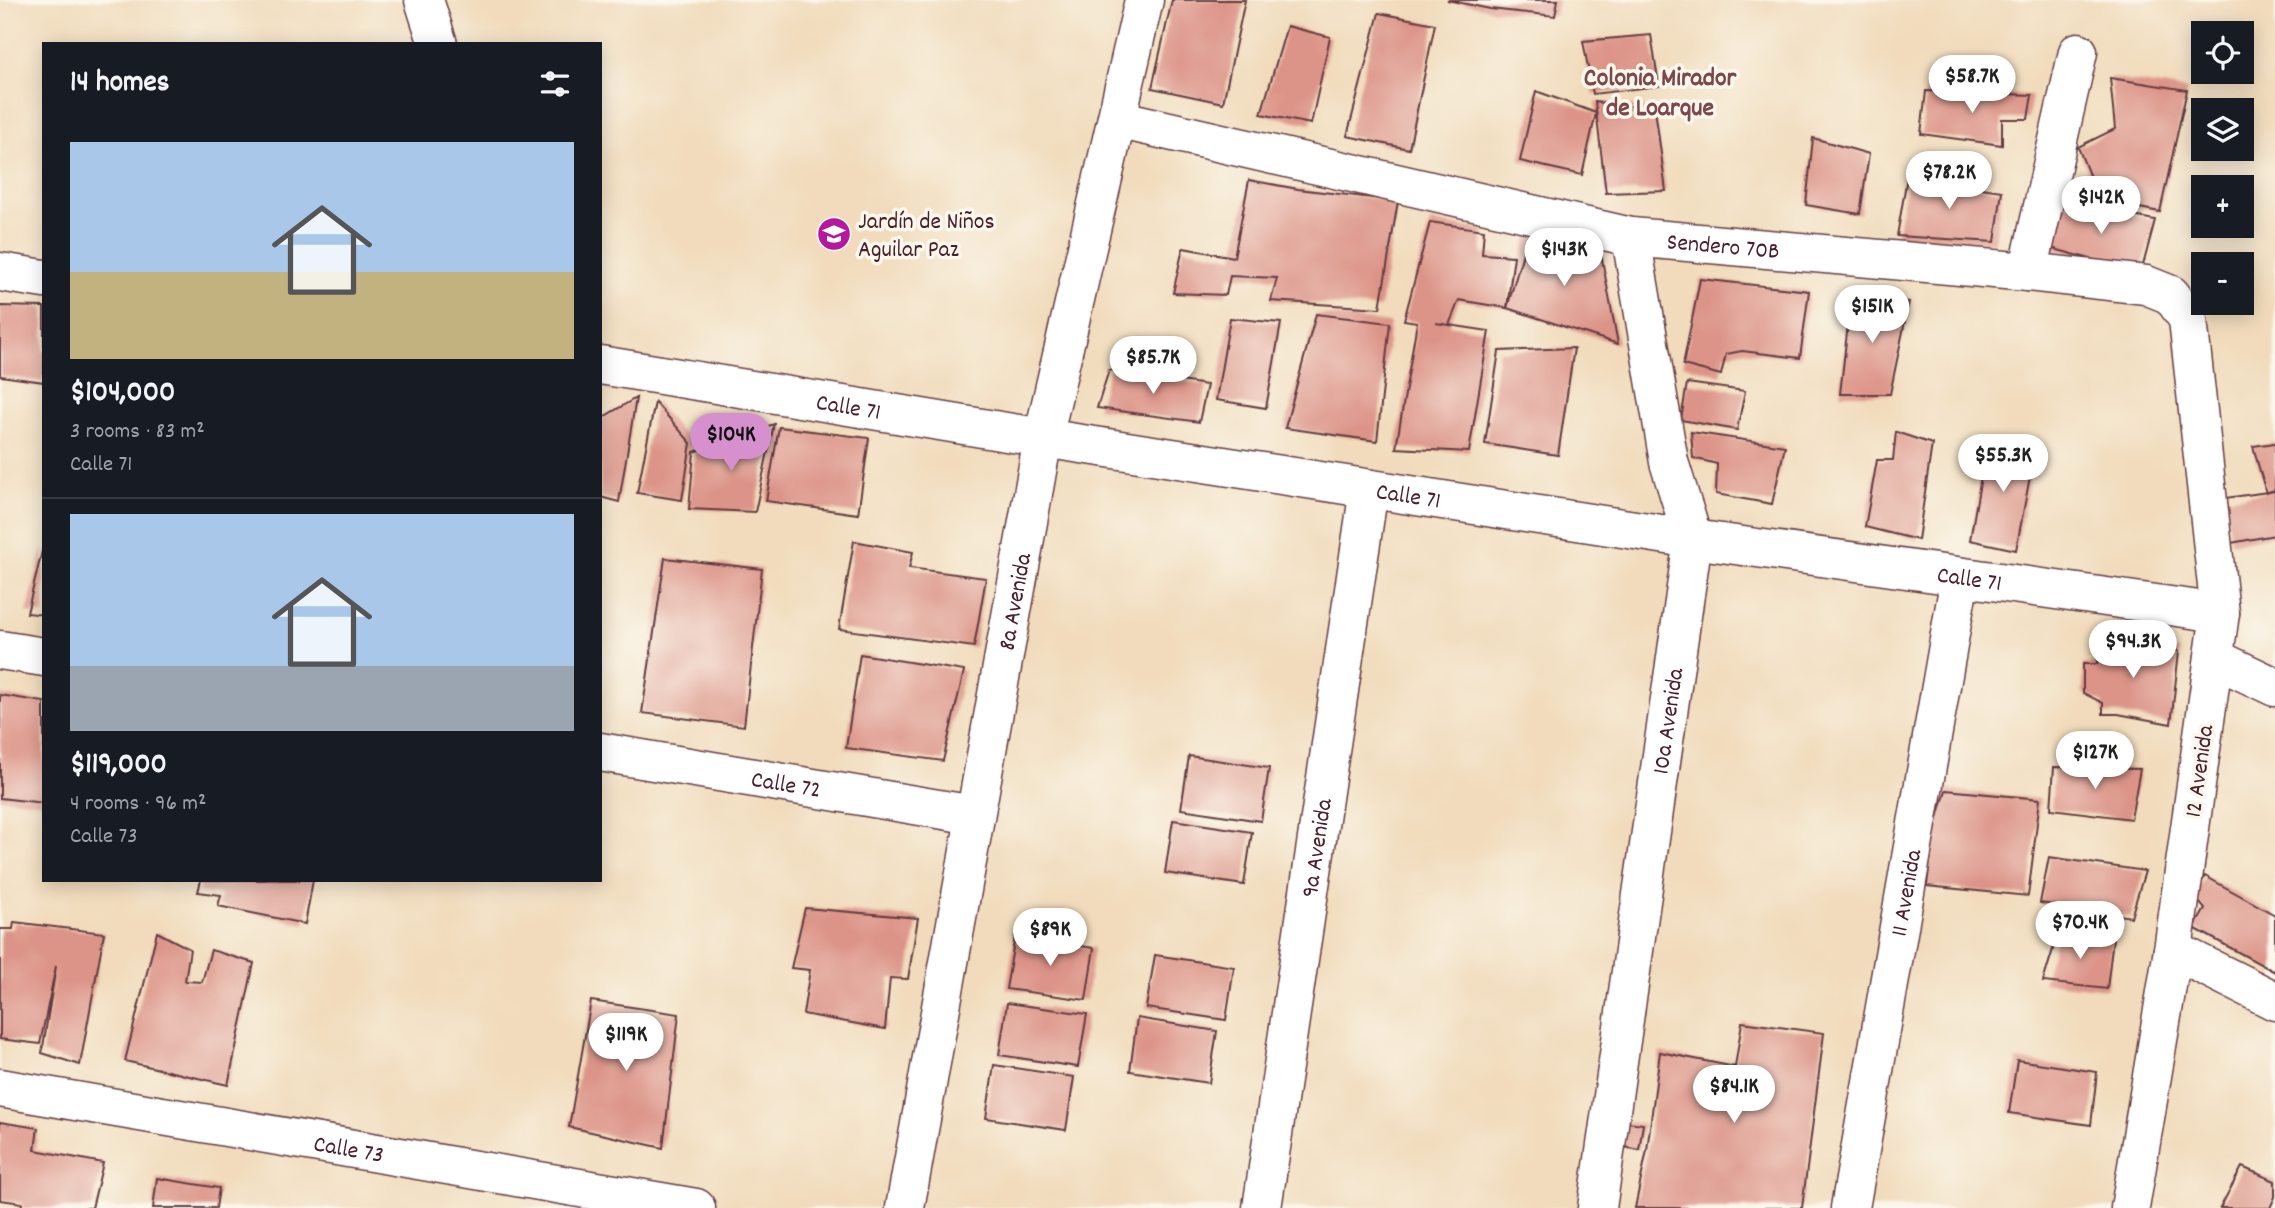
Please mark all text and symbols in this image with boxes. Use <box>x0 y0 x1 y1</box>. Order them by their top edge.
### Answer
map controls <box>2191 21 2254 315</box>
button: locate <box>2191 21 2254 84</box>
pin: $58.7K <box>1915 55 2029 115</box>
district label: Colonia Mirador de Loarque <box>1584 61 1737 128</box>
text: $58.7K <box>1945 61 1999 94</box>
text: 14 homes <box>70 63 169 106</box>
icon: filters <box>536 65 574 103</box>
button: layers <box>2191 98 2254 161</box>
pin: $78.2K <box>1892 152 2006 211</box>
text: $78.2K <box>1922 157 1976 190</box>
button: + <box>2191 175 2254 238</box>
pin: $142K <box>2052 176 2150 236</box>
text: $142K <box>2078 182 2124 215</box>
icon: home <box>259 187 385 313</box>
place label: Jardín de Niños Aguilar Paz <box>858 206 995 268</box>
school or university icon: Jardín de Niños Aguilar Paz <box>815 215 853 253</box>
street label: Sendero 70B <box>1665 226 1781 270</box>
pin: $143K <box>1515 229 1613 288</box>
text: $143K <box>1540 234 1588 267</box>
button: − <box>2191 252 2254 315</box>
pin: $151K <box>1823 286 1921 345</box>
text: $151K <box>1850 291 1894 324</box>
pin: $85.7K <box>1096 336 1210 396</box>
text: $85.7K <box>1126 342 1180 375</box>
text: $104,000 <box>70 373 175 416</box>
street label: Calle 71 <box>813 387 883 431</box>
pin: $104K <box>682 414 780 473</box>
text: 3 rooms · 83 m² <box>70 416 205 449</box>
text: $104K <box>706 419 756 452</box>
pin: $55.3K <box>1946 434 2060 494</box>
text: $55.3K <box>1974 440 2032 473</box>
text: Calle 71 <box>70 449 132 482</box>
street label: Calle 71 <box>1373 476 1443 520</box>
street label: 8a Avenida <box>991 550 1042 653</box>
icon: home <box>259 559 385 685</box>
street label: Calle 71 <box>1935 559 2004 602</box>
pin: $94.3K <box>2076 620 2190 680</box>
text: $94.3K <box>2105 626 2161 659</box>
street label: 10a Avenida <box>1645 665 1694 777</box>
street label: 12 Avenida <box>2178 722 2224 820</box>
pin: $127K <box>2046 732 2144 791</box>
text: $127K <box>2072 737 2118 770</box>
text: $119,000 <box>70 745 167 788</box>
street label: Calle 72 <box>748 764 823 809</box>
text: 4 rooms · 96 m² <box>70 788 206 821</box>
street label: 9a Avenida <box>1294 796 1343 900</box>
text: Calle 73 <box>70 821 138 854</box>
street label: 11 Avenida <box>1884 846 1932 939</box>
pin: $70.4K <box>2023 902 2137 961</box>
text: $70.4K <box>2052 907 2109 940</box>
pin: $89K <box>1009 908 1091 968</box>
text: $89K <box>1029 914 1071 947</box>
pin: $119K <box>577 1014 675 1073</box>
text: $119K <box>605 1019 647 1052</box>
pin: $84.1K <box>1677 1066 1791 1125</box>
text: $84.1K <box>1709 1071 1759 1104</box>
street label: Calle 73 <box>311 1128 386 1174</box>

